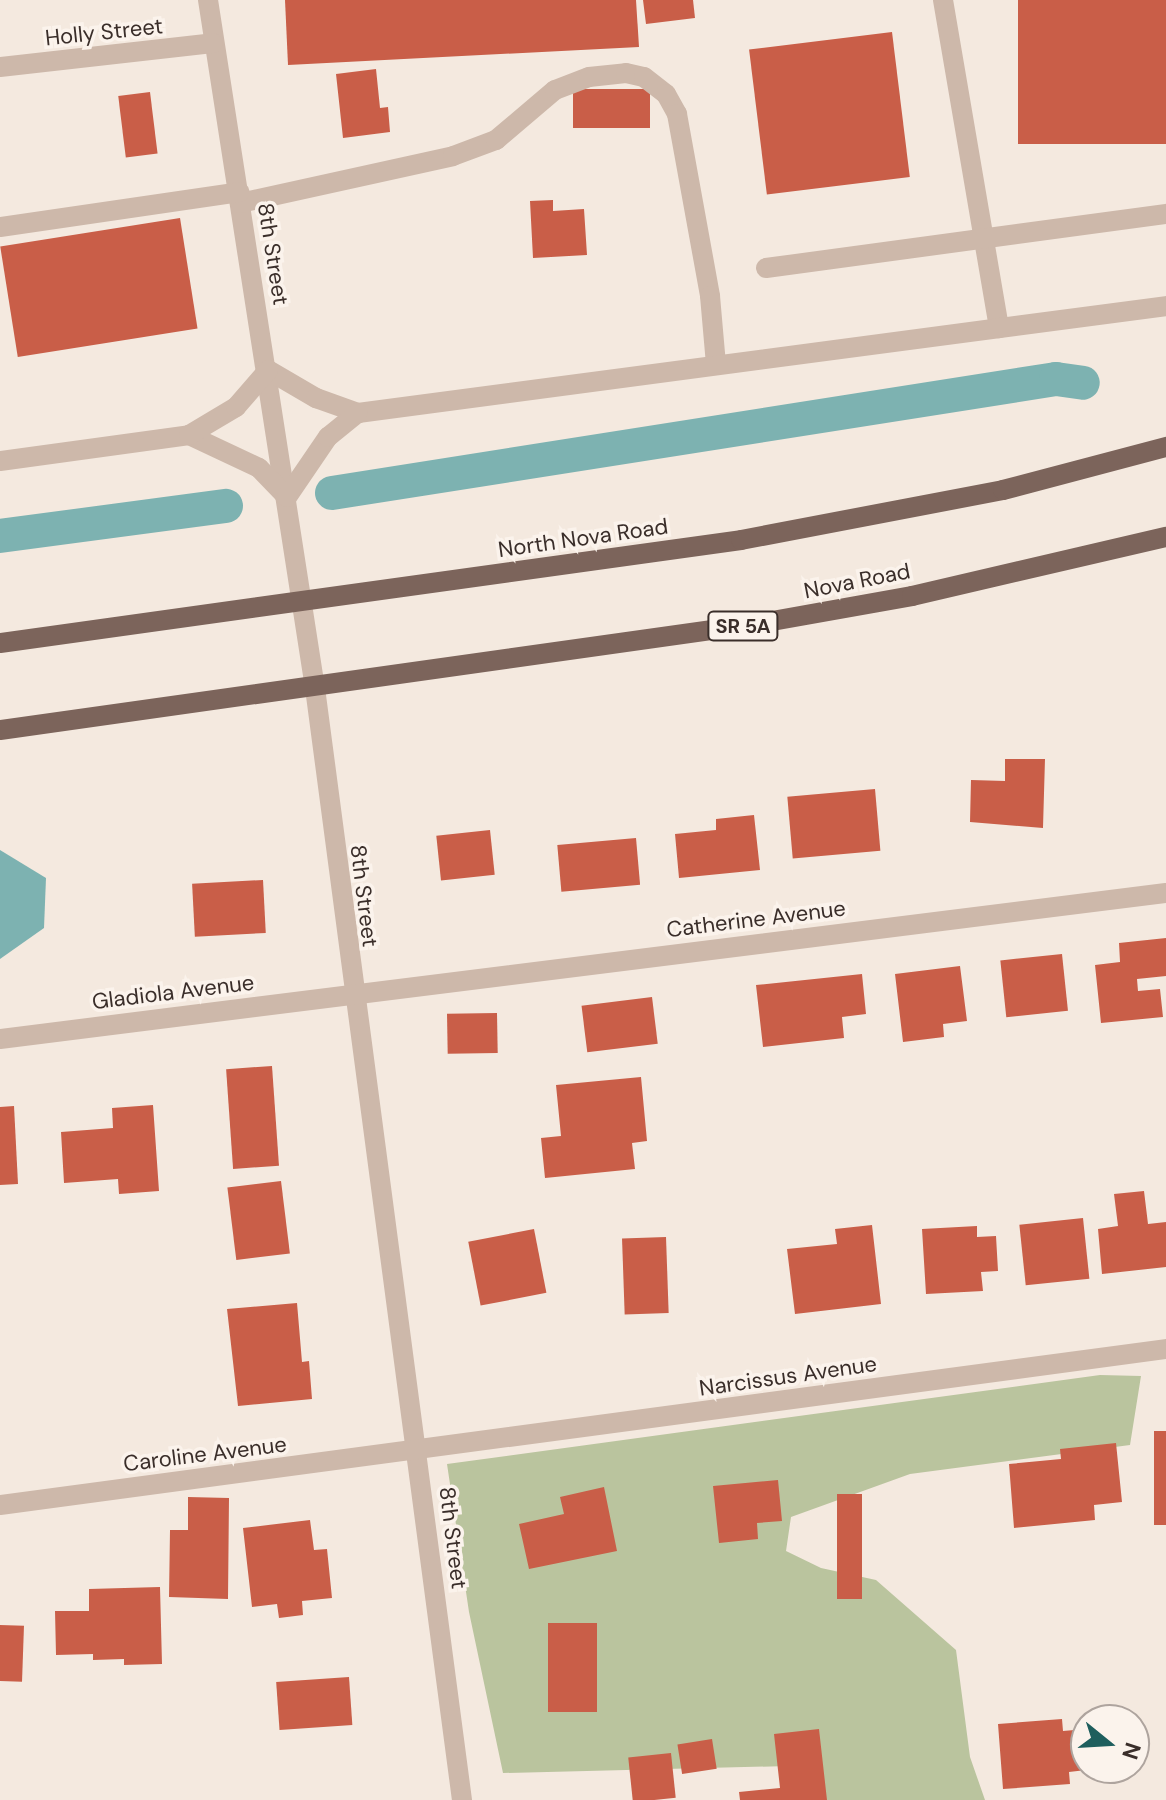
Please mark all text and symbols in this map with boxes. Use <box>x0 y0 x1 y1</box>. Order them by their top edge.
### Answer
street label: Holly Street <box>44 13 164 51</box>
street label: 8th Street <box>252 201 294 307</box>
street label: North Nova Road <box>496 513 670 563</box>
street label: Nova Road <box>802 558 912 604</box>
road number: SR 5A <box>707 610 779 642</box>
street label: 8th Street <box>345 843 383 949</box>
street label: Catherine Avenue <box>665 895 847 943</box>
street label: Gladiola Avenue <box>90 969 256 1015</box>
street label: Narcissus Avenue <box>697 1350 879 1402</box>
street label: Caroline Avenue <box>122 1431 288 1477</box>
street label: 8th Street <box>434 1485 472 1591</box>
north arrow <box>1070 1704 1150 1784</box>
text: N <box>1115 1739 1148 1763</box>

